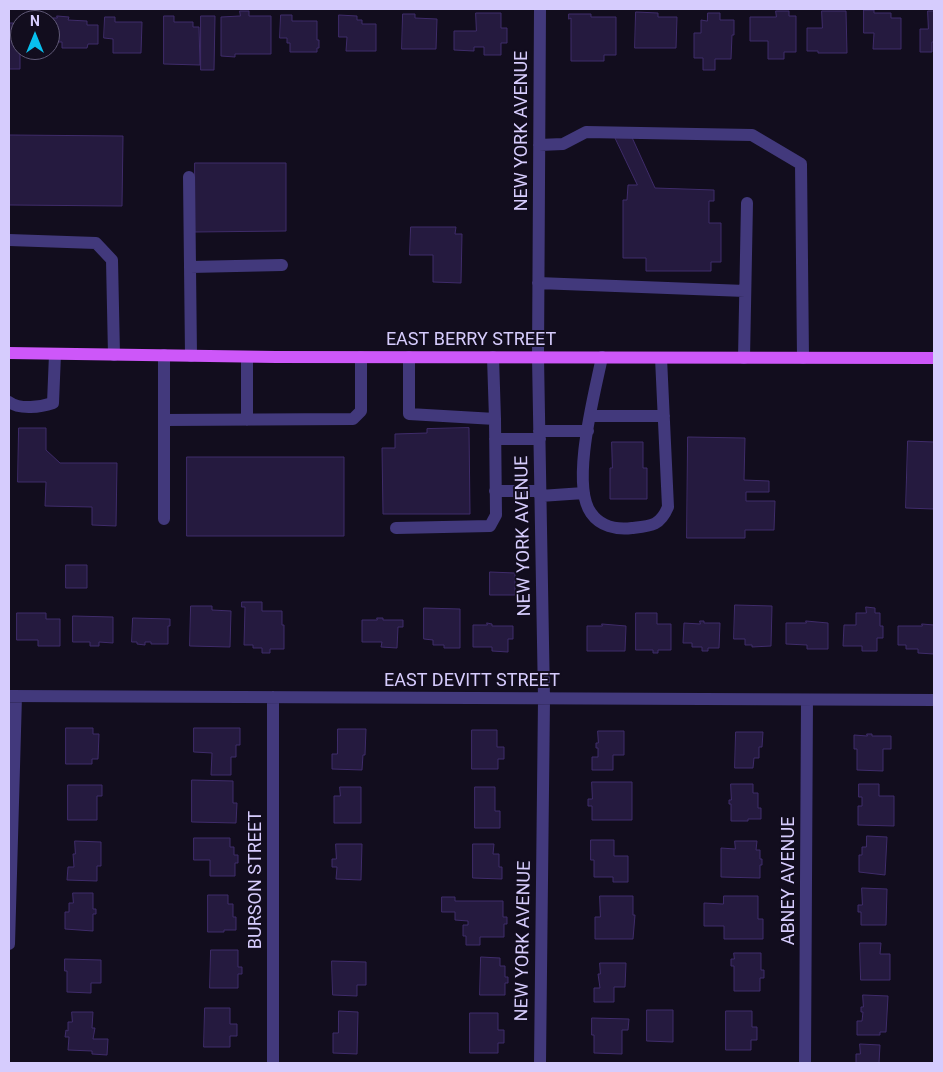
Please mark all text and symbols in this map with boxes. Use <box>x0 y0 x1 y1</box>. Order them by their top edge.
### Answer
north arrow <box>10 10 60 60</box>
text: N <box>30 13 40 29</box>
street label: NEW YORK AVENUE <box>511 51 533 211</box>
street label: EAST BERRY STREET <box>386 329 556 351</box>
street label: NEW YORK AVENUE <box>512 455 536 617</box>
street label: EAST DEVITT STREET <box>384 670 560 692</box>
street label: BURSON STREET <box>245 811 267 949</box>
street label: ABNEY AVENUE <box>778 817 800 945</box>
street label: NEW YORK AVENUE <box>512 860 536 1022</box>

